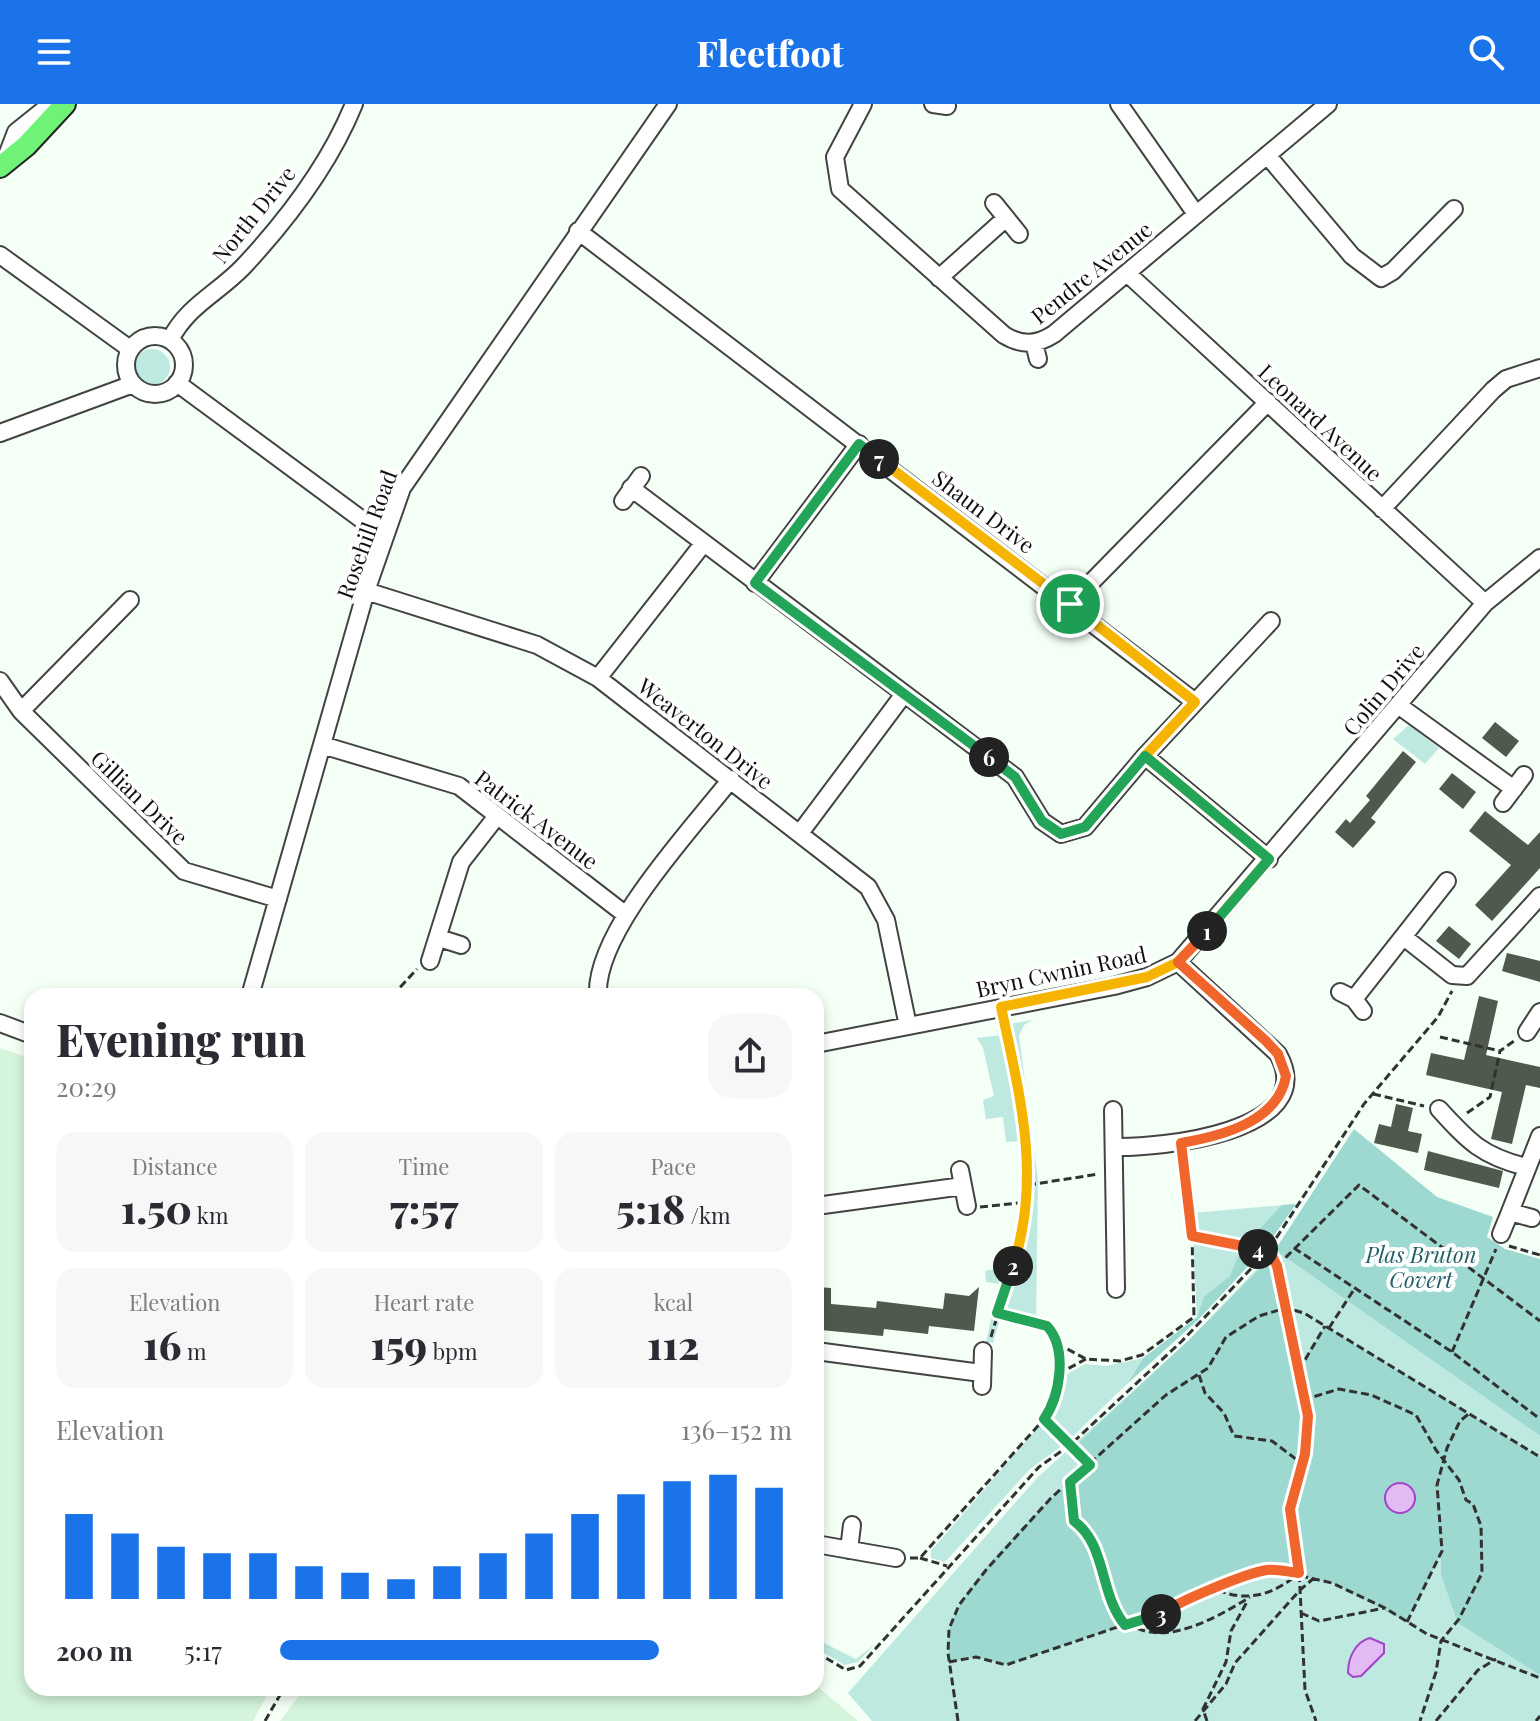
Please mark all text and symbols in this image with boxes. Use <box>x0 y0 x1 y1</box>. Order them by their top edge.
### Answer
text: Fleetfoot <box>696 28 844 76</box>
icon: menu <box>32 30 76 74</box>
icon: search <box>1464 30 1508 74</box>
street label: North Drive <box>205 159 301 269</box>
street label: Pendre Avenue <box>1024 214 1158 330</box>
street label: Leonard Avenue <box>1252 357 1390 487</box>
pin: 7 <box>859 439 899 479</box>
text: 7 <box>874 444 884 474</box>
street label: Shaun Drive <box>927 463 1041 559</box>
street label: Rosehill Road <box>329 465 403 602</box>
pin <box>1036 570 1104 638</box>
icon: arrive <box>1048 582 1092 626</box>
street label: Colin Drive <box>1335 636 1431 742</box>
street label: Weaverton Drive <box>631 670 780 795</box>
pin: 6 <box>969 737 1009 777</box>
text: 6 <box>983 742 995 772</box>
street label: Gillian Drive <box>85 743 195 851</box>
street label: Patrick Avenue <box>469 763 605 875</box>
pin: 1 <box>1187 911 1227 951</box>
text: 1 <box>1203 916 1211 946</box>
street label: Bryn Cwnin Road <box>973 938 1149 1004</box>
text: Evening run <box>56 1009 306 1068</box>
button: share <box>708 1014 792 1098</box>
text: 20:29 <box>56 1069 117 1104</box>
text: Distance <box>132 1151 218 1181</box>
text: Time <box>399 1151 449 1181</box>
text: Pace <box>651 1151 696 1181</box>
text: 1.50 <box>121 1181 192 1234</box>
text: 7:57 <box>390 1181 458 1234</box>
text: 5:18 <box>616 1181 685 1234</box>
text: km <box>192 1200 228 1230</box>
text: /km <box>685 1200 731 1230</box>
pin: 4 <box>1238 1229 1278 1269</box>
text: 4 <box>1252 1234 1264 1264</box>
park label: Plas Bruton Covert <box>1364 1239 1477 1294</box>
pin: 2 <box>993 1246 1033 1286</box>
text: 2 <box>1007 1251 1019 1281</box>
text: Elevation <box>129 1287 220 1317</box>
text: Heart rate <box>374 1287 474 1317</box>
text: kcal <box>654 1287 693 1317</box>
text: 16 <box>143 1317 181 1370</box>
text: 159 <box>371 1317 427 1370</box>
text: 112 <box>647 1317 700 1370</box>
text: m <box>181 1336 206 1366</box>
text: bpm <box>427 1336 477 1366</box>
text: Elevation <box>56 1412 164 1447</box>
text: 136–152 m <box>681 1412 792 1447</box>
pin: 3 <box>1141 1594 1181 1634</box>
text: 3 <box>1156 1599 1166 1629</box>
text: 200 m <box>56 1633 133 1668</box>
text: 5:17 <box>184 1633 222 1668</box>

